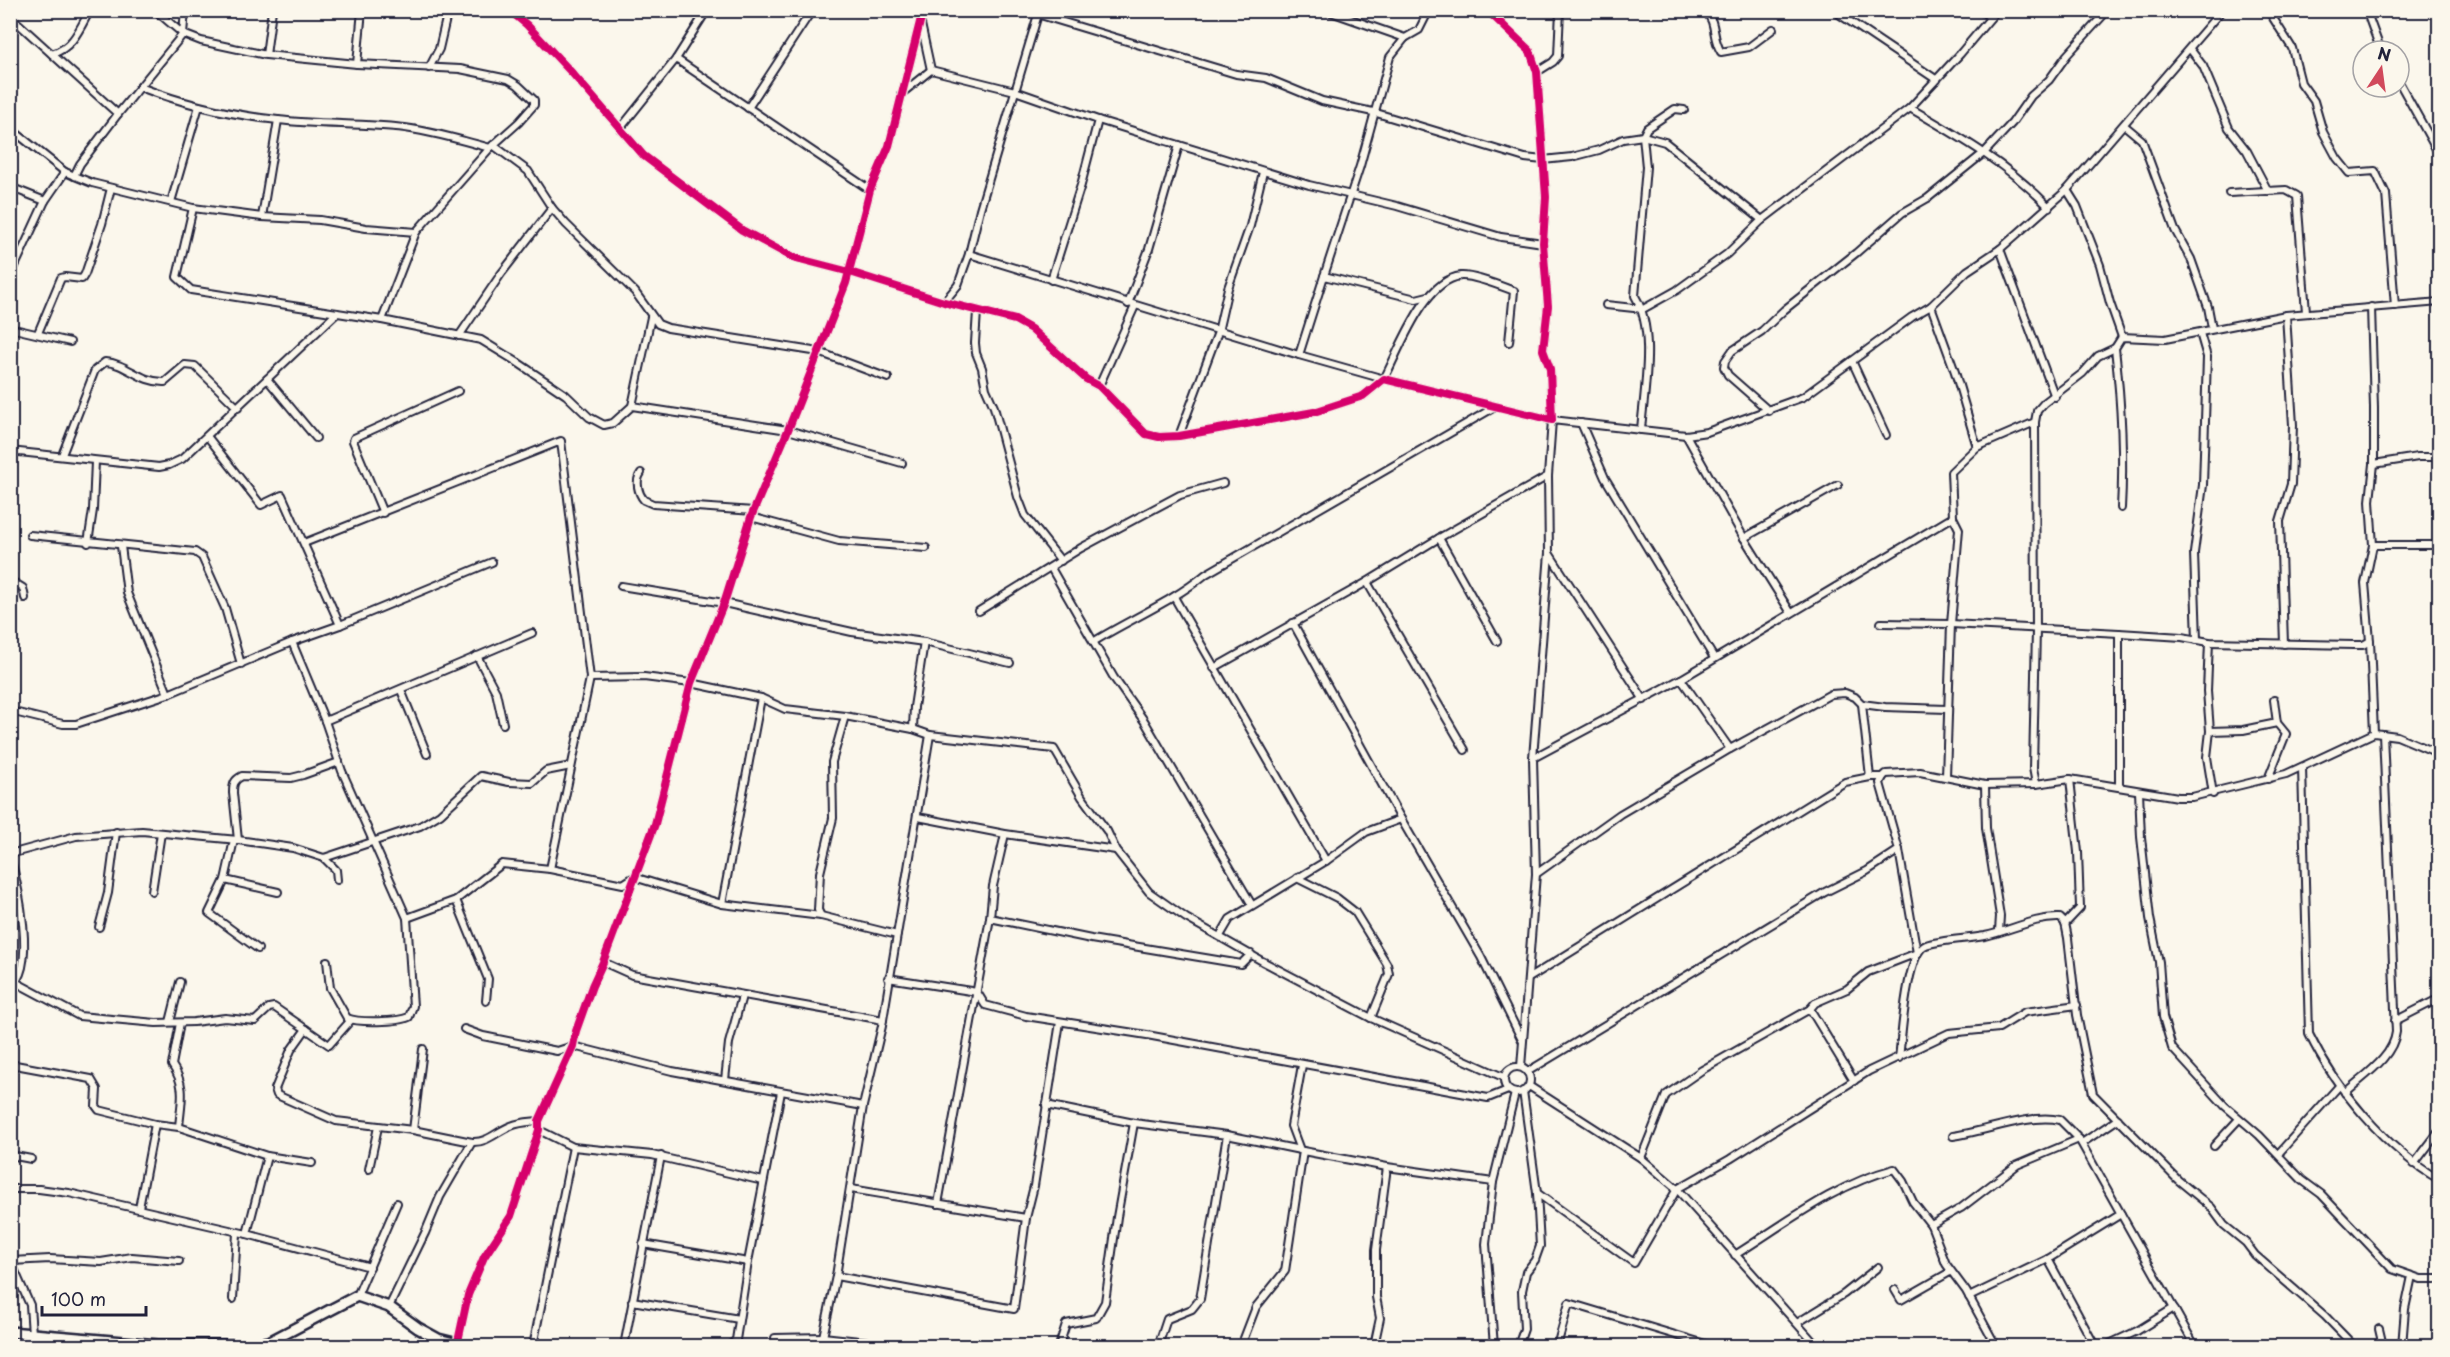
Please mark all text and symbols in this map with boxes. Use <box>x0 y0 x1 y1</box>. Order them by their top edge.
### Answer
north arrow <box>2351 39 2411 99</box>
text: N <box>2376 40 2393 67</box>
scale bar <box>42 1279 146 1317</box>
text: 100 m <box>51 1285 106 1312</box>

